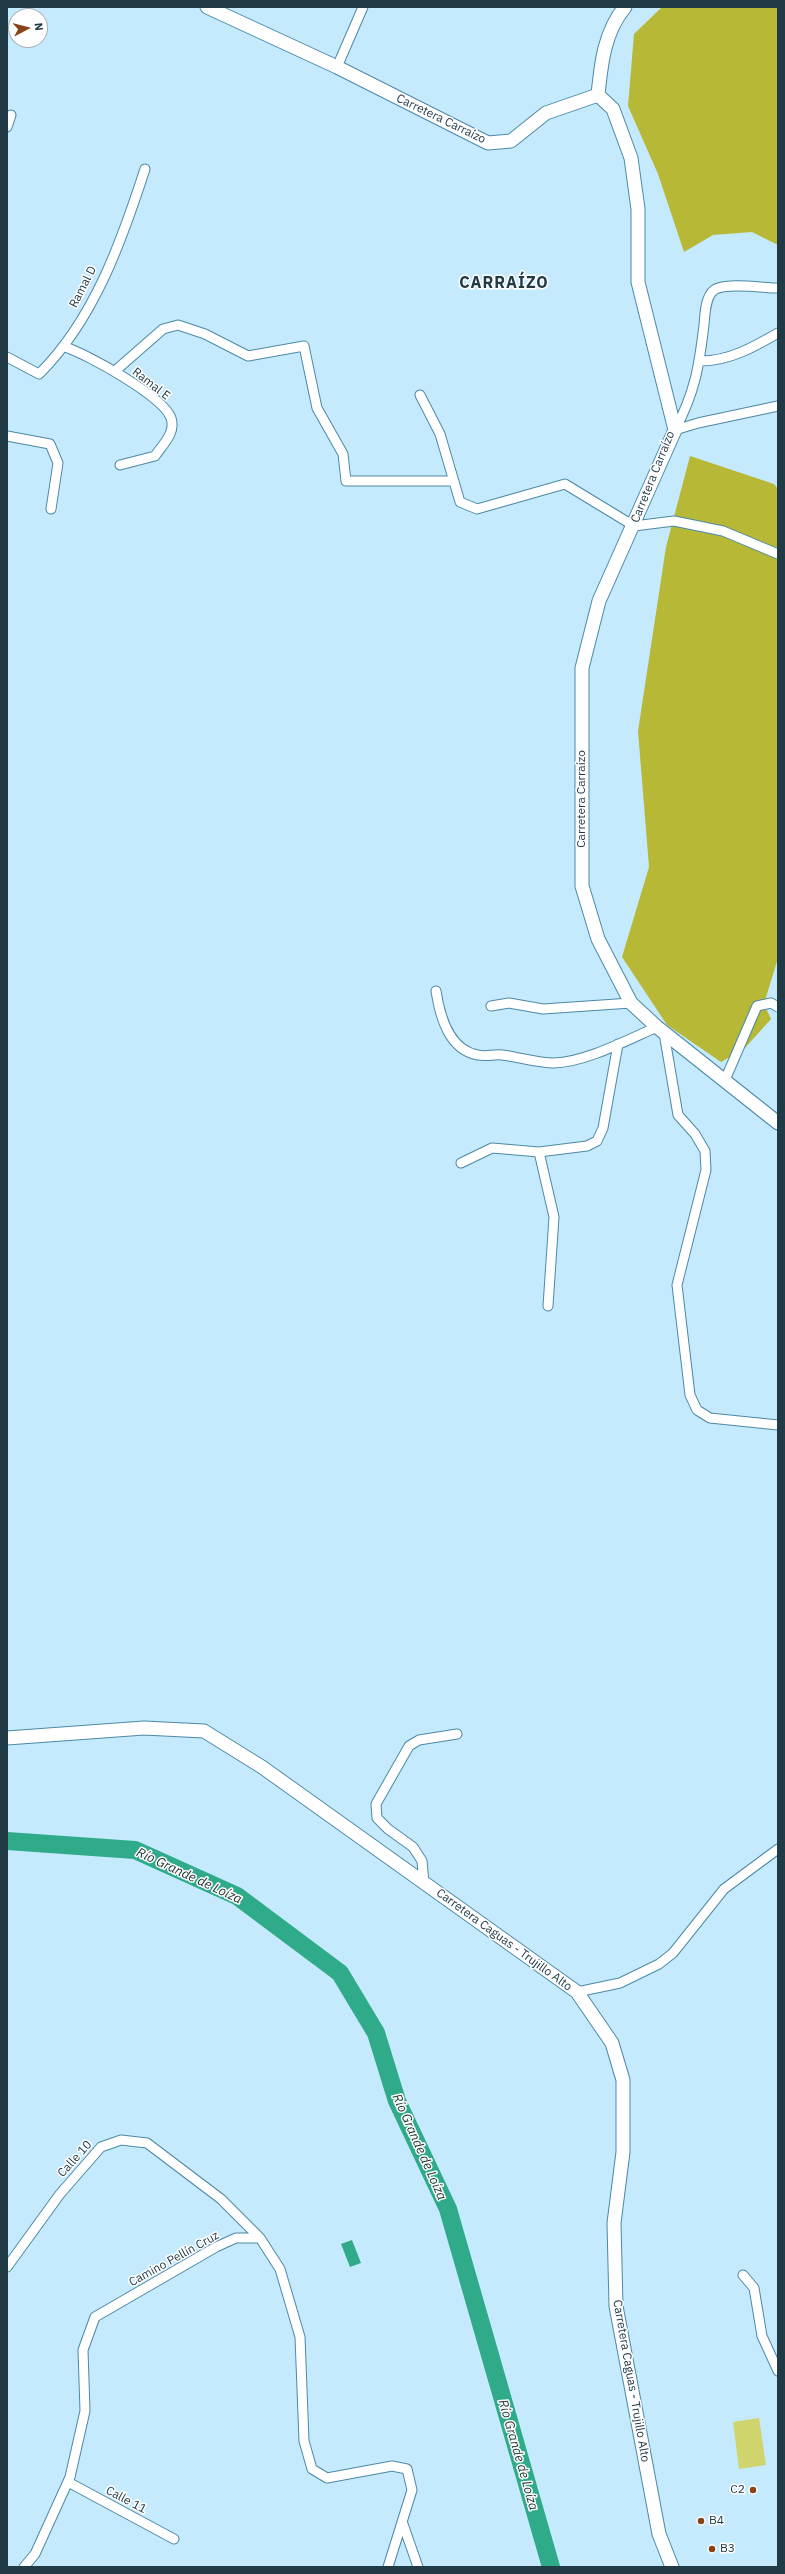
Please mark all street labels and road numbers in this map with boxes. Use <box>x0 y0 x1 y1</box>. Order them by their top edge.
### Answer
street label: Carretera Carraízo <box>394 91 488 147</box>
street label: Ramal D <box>66 264 100 310</box>
street label: Ramal E <box>129 365 173 403</box>
street label: Carretera Carraízo <box>628 429 678 525</box>
street label: Carretera Carraízo <box>575 750 589 848</box>
street label: Carretera Caguas - Trujillo Alto <box>433 1886 575 1994</box>
street label: Calle 10 <box>55 2138 95 2180</box>
street label: Camino Pellín Cruz <box>126 2228 222 2290</box>
street label: Carretera Caguas - Trujillo Alto <box>610 2299 652 2463</box>
street label: Calle 11 <box>103 2483 149 2517</box>

